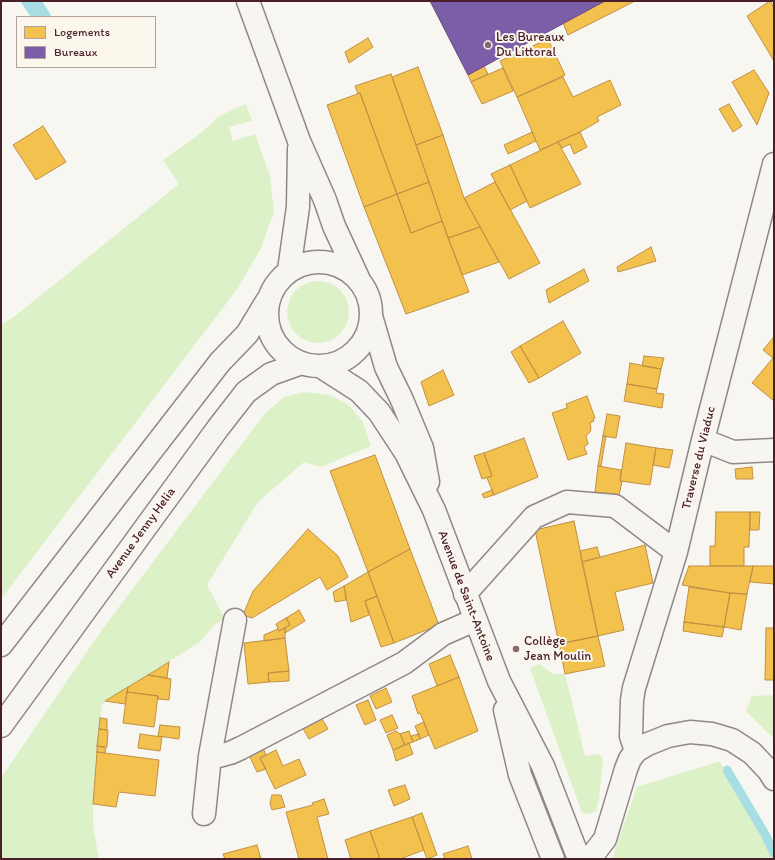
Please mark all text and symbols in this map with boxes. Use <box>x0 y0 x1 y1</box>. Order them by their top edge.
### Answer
legend <box>16 16 156 68</box>
text: Logements <box>54 25 110 39</box>
place label: Les Bureaux Du Littoral <box>496 30 564 61</box>
marker: Les Bureaux Du Littoral <box>483 40 493 50</box>
text: Bureaux <box>54 45 97 59</box>
street label: Traverse du Viaduc <box>679 405 719 511</box>
street label: Avenue Jenny Helia <box>103 485 179 581</box>
street label: Avenue de Saint-Antoine <box>434 529 498 663</box>
place label: Collège Jean Moulin <box>524 634 591 665</box>
marker: Collège Jean Moulin <box>511 644 521 654</box>

